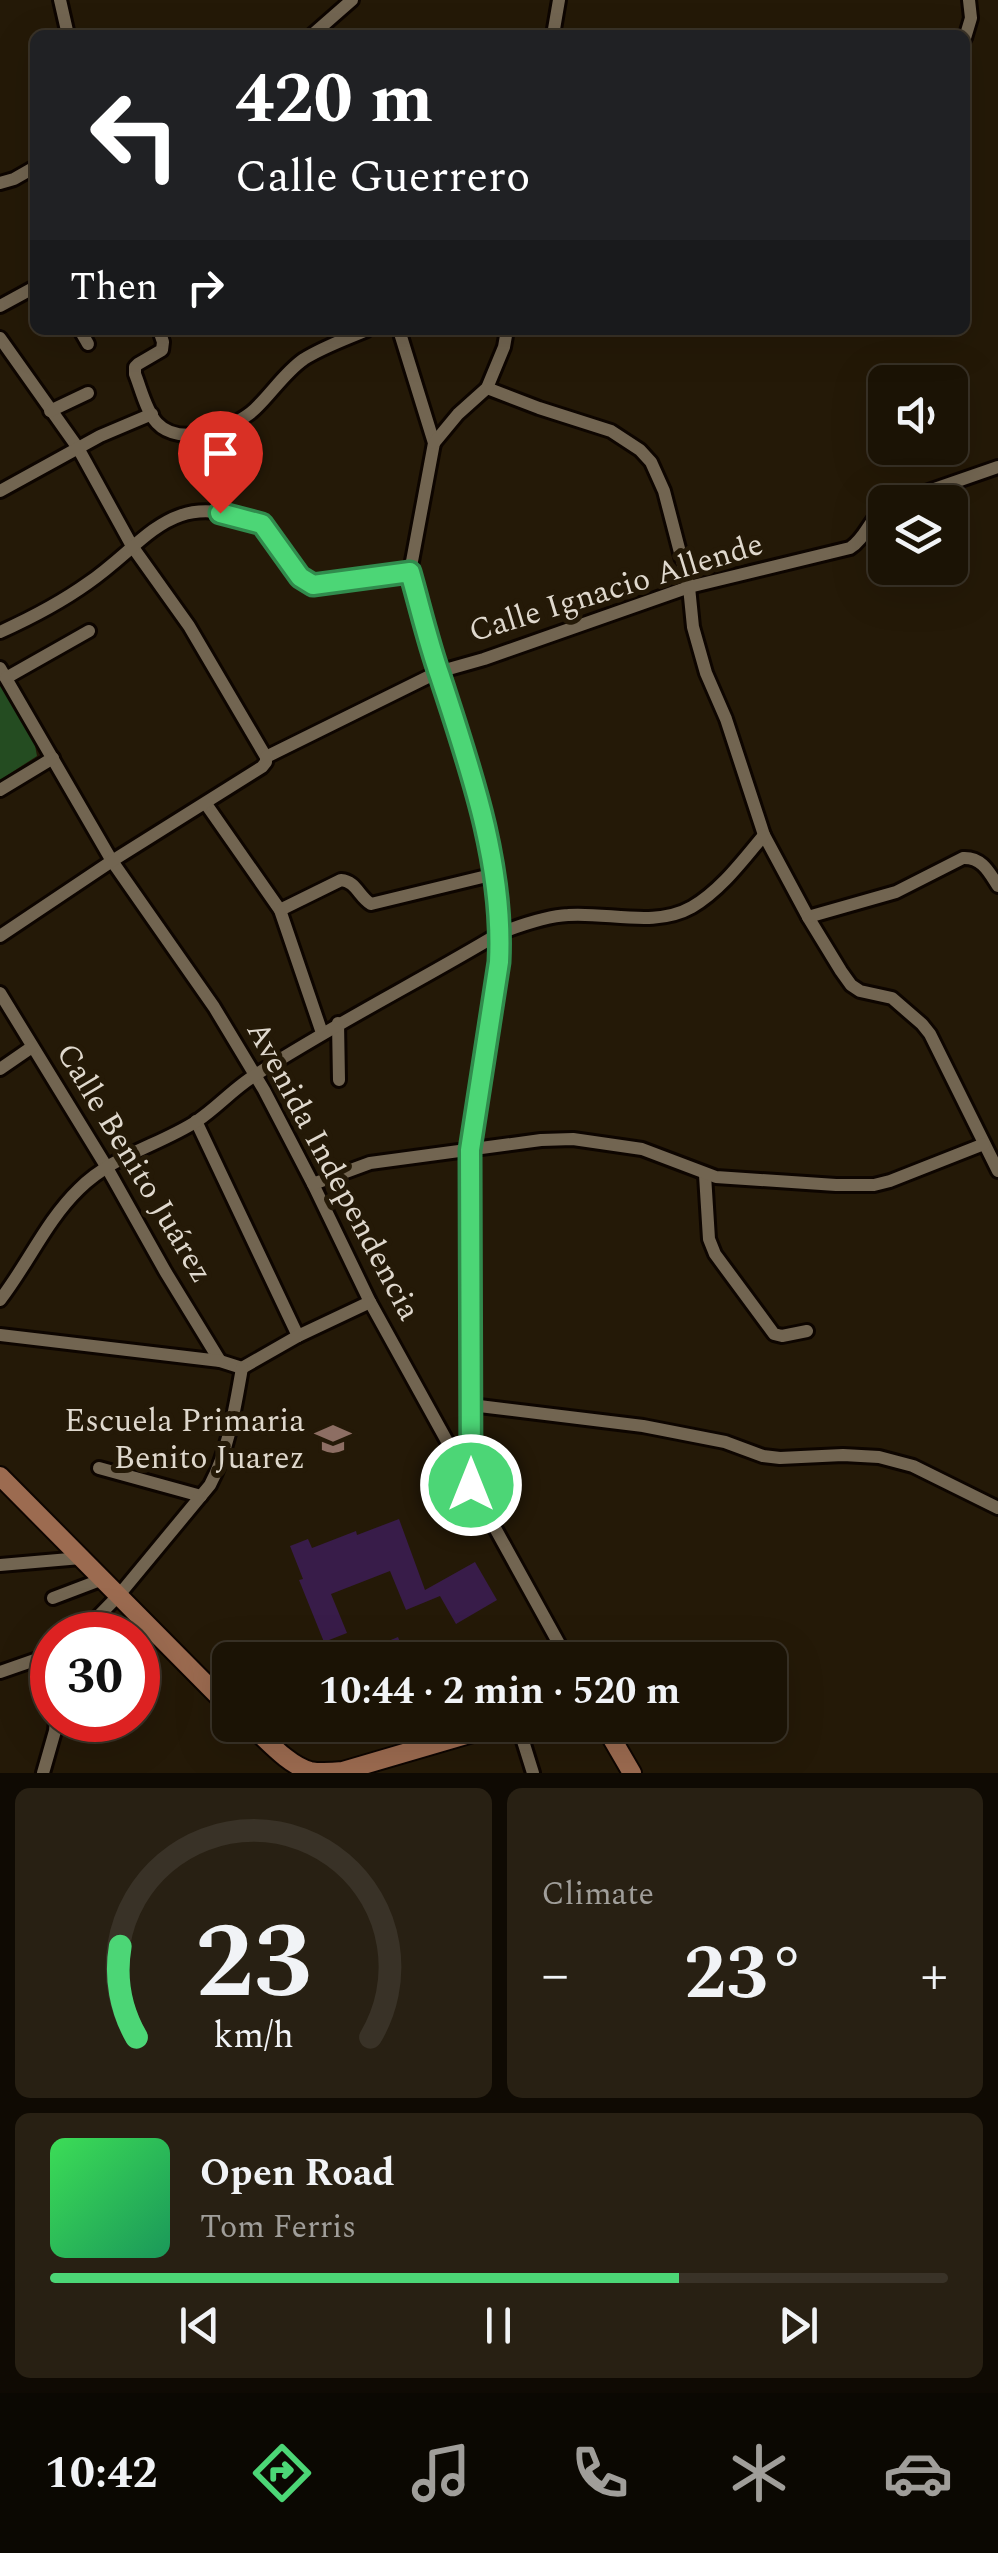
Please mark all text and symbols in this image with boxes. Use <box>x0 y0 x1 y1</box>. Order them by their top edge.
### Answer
text: 420 m <box>235 47 433 153</box>
icon: left <box>70 70 200 200</box>
text: Calle Guerrero <box>235 143 530 212</box>
text: Then <box>70 259 158 317</box>
icon: right <box>178 260 233 315</box>
map controls <box>868 365 968 585</box>
button: sound <box>868 365 968 465</box>
pin <box>178 411 263 514</box>
icon: arrive <box>193 426 248 481</box>
button: layers <box>868 485 968 585</box>
street label: Calle Ignacio Allende <box>463 520 769 656</box>
street label: Avenida Independencia <box>233 1012 433 1330</box>
street label: Calle Benito Juárez <box>43 1034 225 1292</box>
place label: Escuela Primaria Benito Juarez <box>64 1397 305 1483</box>
school or university icon: Escuela Primaria Benito Juarez <box>314 1420 352 1458</box>
position arrow <box>419 1433 523 1537</box>
speed limit sign: 30 <box>30 1612 160 1742</box>
text: 10:44 · 2 min · 520 m <box>319 1663 680 1721</box>
text: Climate <box>542 1870 654 1919</box>
text: 23 <box>195 1885 312 2043</box>
text: 23° <box>684 1918 806 2032</box>
text: − <box>542 1934 569 2017</box>
text: + <box>920 1934 948 2017</box>
text: km/h <box>213 2009 293 2064</box>
text: Open Road <box>200 2145 395 2203</box>
text: Tom Ferris <box>200 2203 356 2252</box>
icon: previous <box>172 2298 227 2353</box>
icon: pause <box>471 2298 526 2353</box>
icon: next <box>771 2298 826 2353</box>
icon: directions <box>247 2438 317 2508</box>
icon: music <box>406 2438 476 2508</box>
icon: phone <box>565 2438 635 2508</box>
icon: climate <box>724 2438 794 2508</box>
icon: car <box>883 2438 953 2508</box>
text: 10:42 <box>45 2439 158 2508</box>

